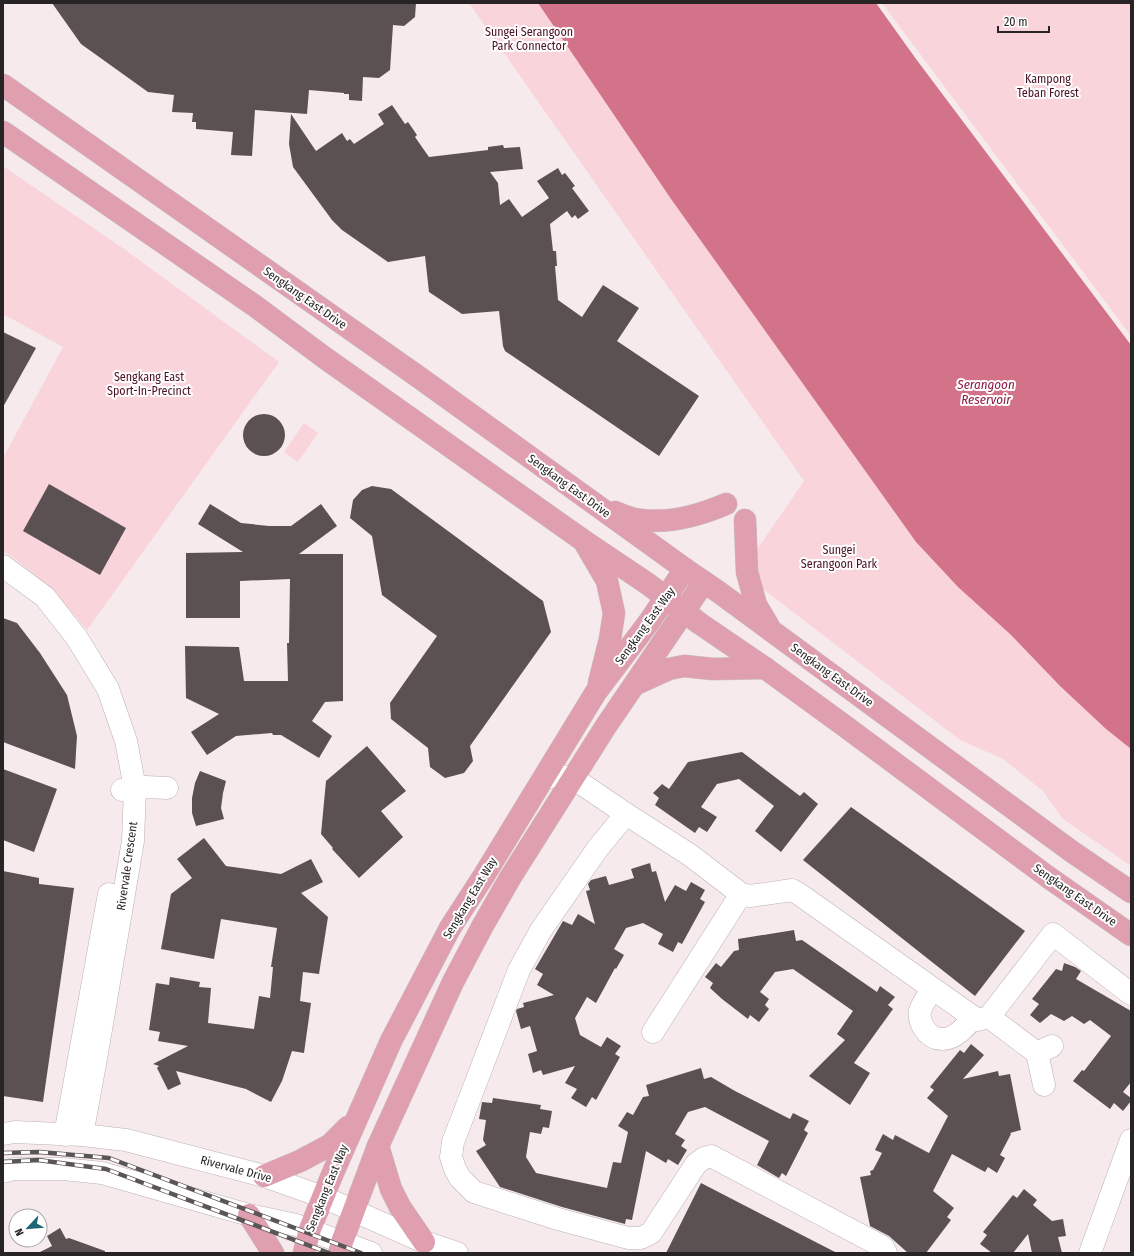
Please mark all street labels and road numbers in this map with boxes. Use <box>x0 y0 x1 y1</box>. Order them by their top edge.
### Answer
street label: Sengkang East Drive <box>261 264 349 332</box>
street label: Sengkang East Drive <box>525 451 613 521</box>
street label: Sengkang East Way <box>612 584 678 668</box>
street label: Sengkang East Drive <box>788 640 876 710</box>
street label: Rivervale Crescent <box>114 821 140 911</box>
street label: Sengkang East Way <box>440 854 500 941</box>
street label: Sengkang East Drive <box>1031 861 1119 929</box>
street label: Sengkang East Way <box>303 1142 351 1234</box>
street label: Rivervale Drive <box>199 1153 273 1185</box>

